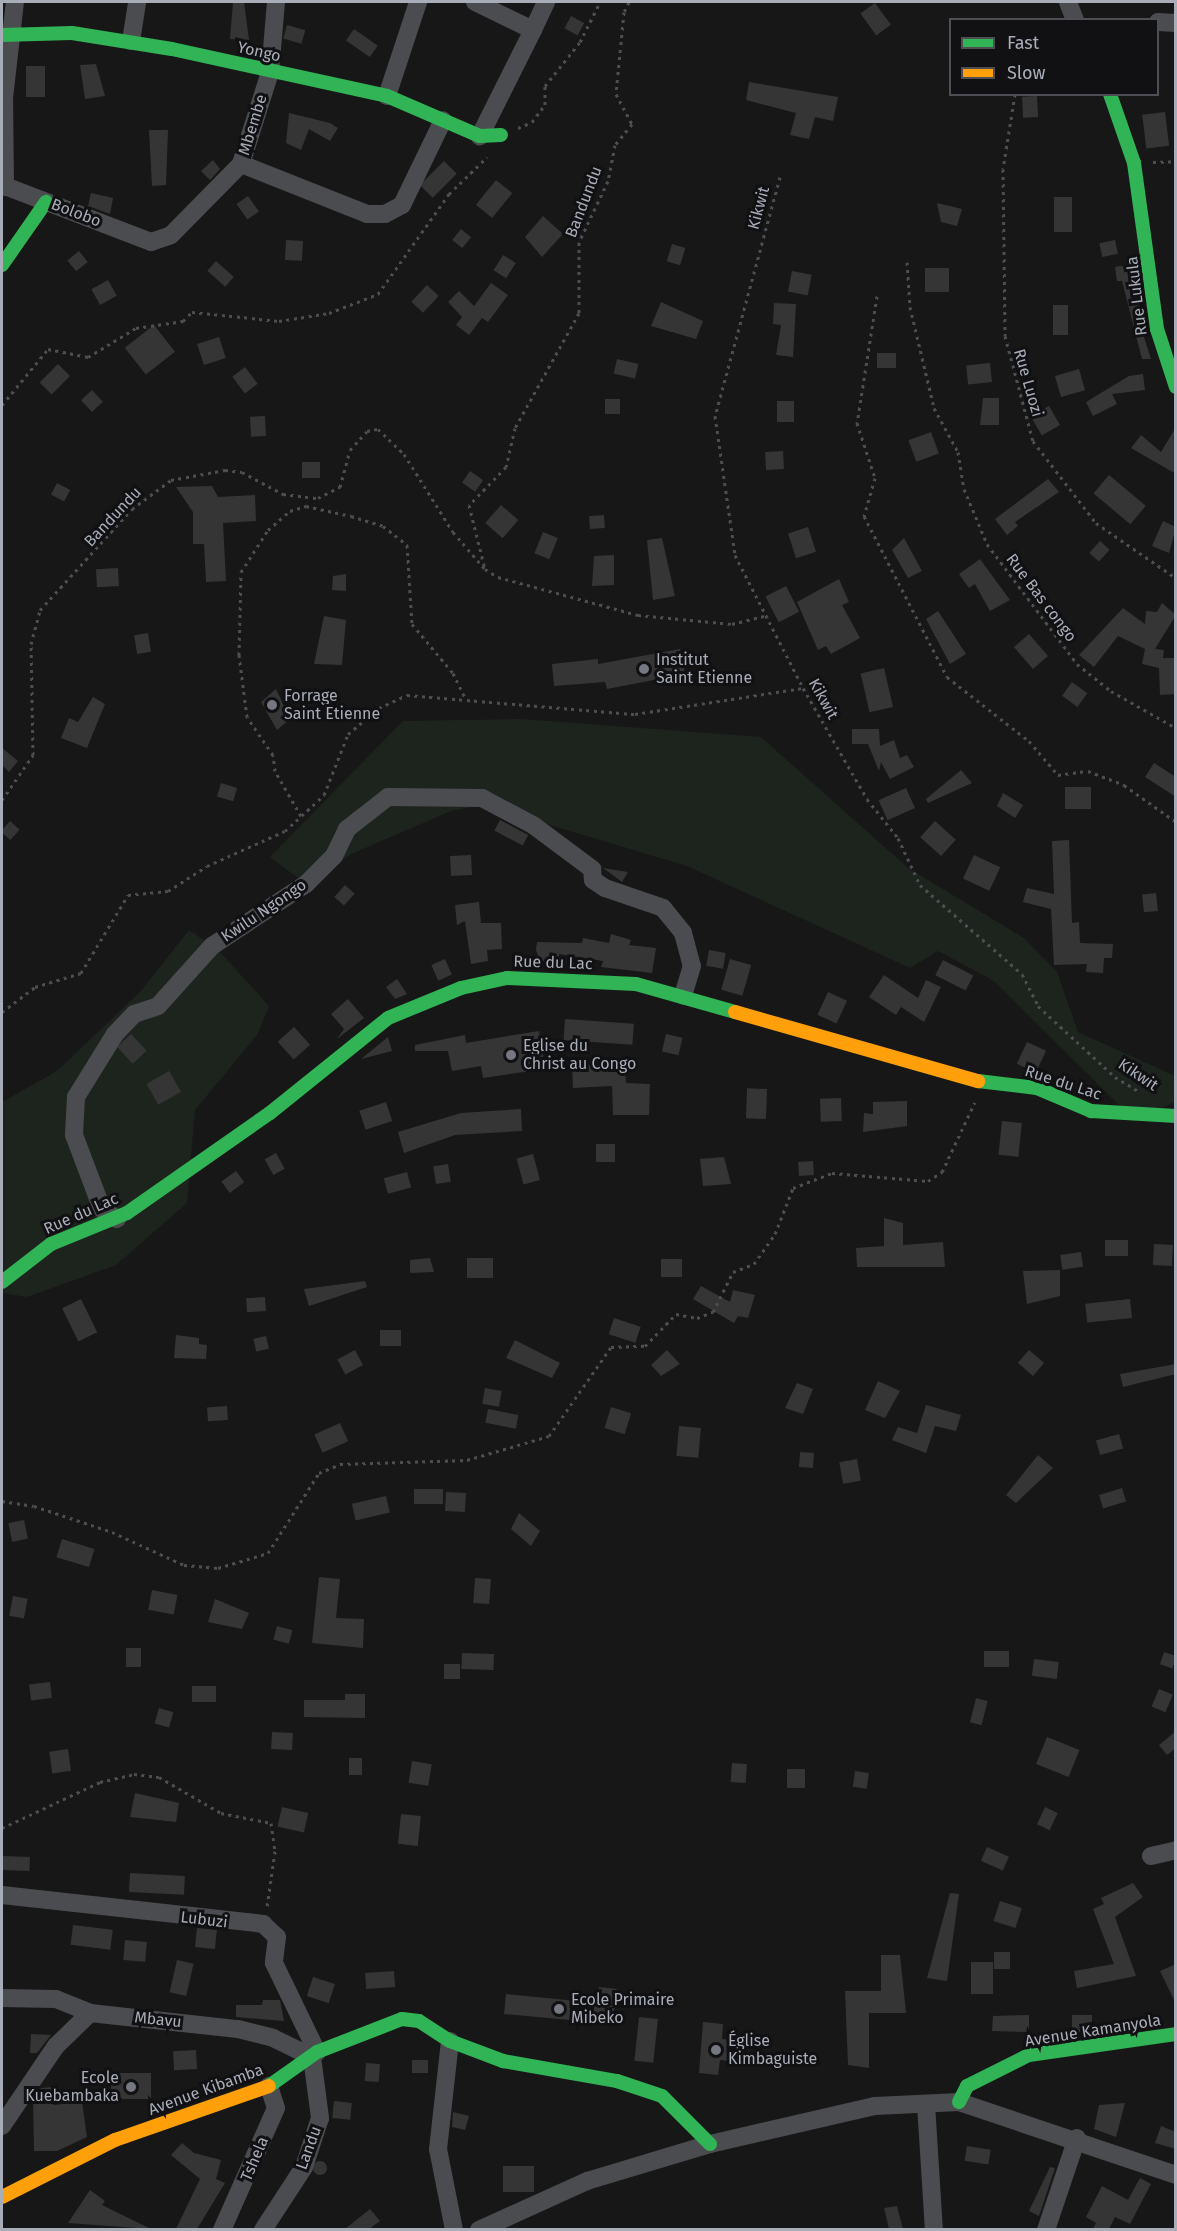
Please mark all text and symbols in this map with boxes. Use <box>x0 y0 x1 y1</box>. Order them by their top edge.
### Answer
legend <box>949 18 1159 96</box>
text: Fast <box>1007 32 1039 54</box>
street label: Yongo <box>235 38 283 66</box>
text: Slow <box>1007 62 1045 84</box>
street label: Mbembe <box>235 92 271 158</box>
street label: Bandundu <box>562 164 606 240</box>
street label: Kikwit <box>744 184 774 232</box>
street label: Bolobo <box>48 195 104 231</box>
street label: Rue Lukula <box>1123 255 1151 337</box>
street label: Rue Luozi <box>1009 347 1047 419</box>
street label: Bandundu <box>80 483 146 551</box>
street label: Rue Bas congo <box>1002 550 1080 646</box>
place label: Institut Saint Etienne <box>656 650 752 688</box>
marker: Institut Saint Etienne <box>637 662 651 676</box>
street label: Kikwit <box>804 675 842 723</box>
place label: Forrage Saint Etienne <box>284 686 380 724</box>
marker: Forrage Saint Etienne <box>265 698 279 712</box>
street label: Kwilu Ngongo <box>218 875 310 947</box>
street label: Rue du Lac <box>513 952 593 974</box>
place label: Eglise du Christ au Congo <box>523 1036 636 1074</box>
marker: Eglise du Christ au Congo <box>504 1048 518 1062</box>
street label: Kikwit <box>1114 1055 1162 1095</box>
street label: Rue du Lac <box>1022 1062 1104 1104</box>
street label: Rue du Lac <box>41 1189 121 1239</box>
street label: Lubuzi <box>179 1908 229 1932</box>
place label: Ecole Primaire Mibeko <box>571 1990 674 2028</box>
marker: Ecole Primaire Mibeko <box>552 2002 566 2016</box>
street label: Mbavu <box>133 2008 183 2032</box>
street label: Avenue Kamanyola <box>1024 2011 1162 2051</box>
place label: Église Kimbaguiste <box>728 2031 817 2069</box>
marker: Église Kimbaguiste <box>709 2043 723 2057</box>
street label: Avenue Kibamba <box>146 2060 266 2120</box>
place label: Ecole Kuebambaka <box>25 2068 119 2106</box>
marker: Ecole Kuebambaka <box>124 2080 138 2094</box>
street label: Landu <box>292 2124 326 2172</box>
street label: Tshela <box>237 2134 273 2184</box>

